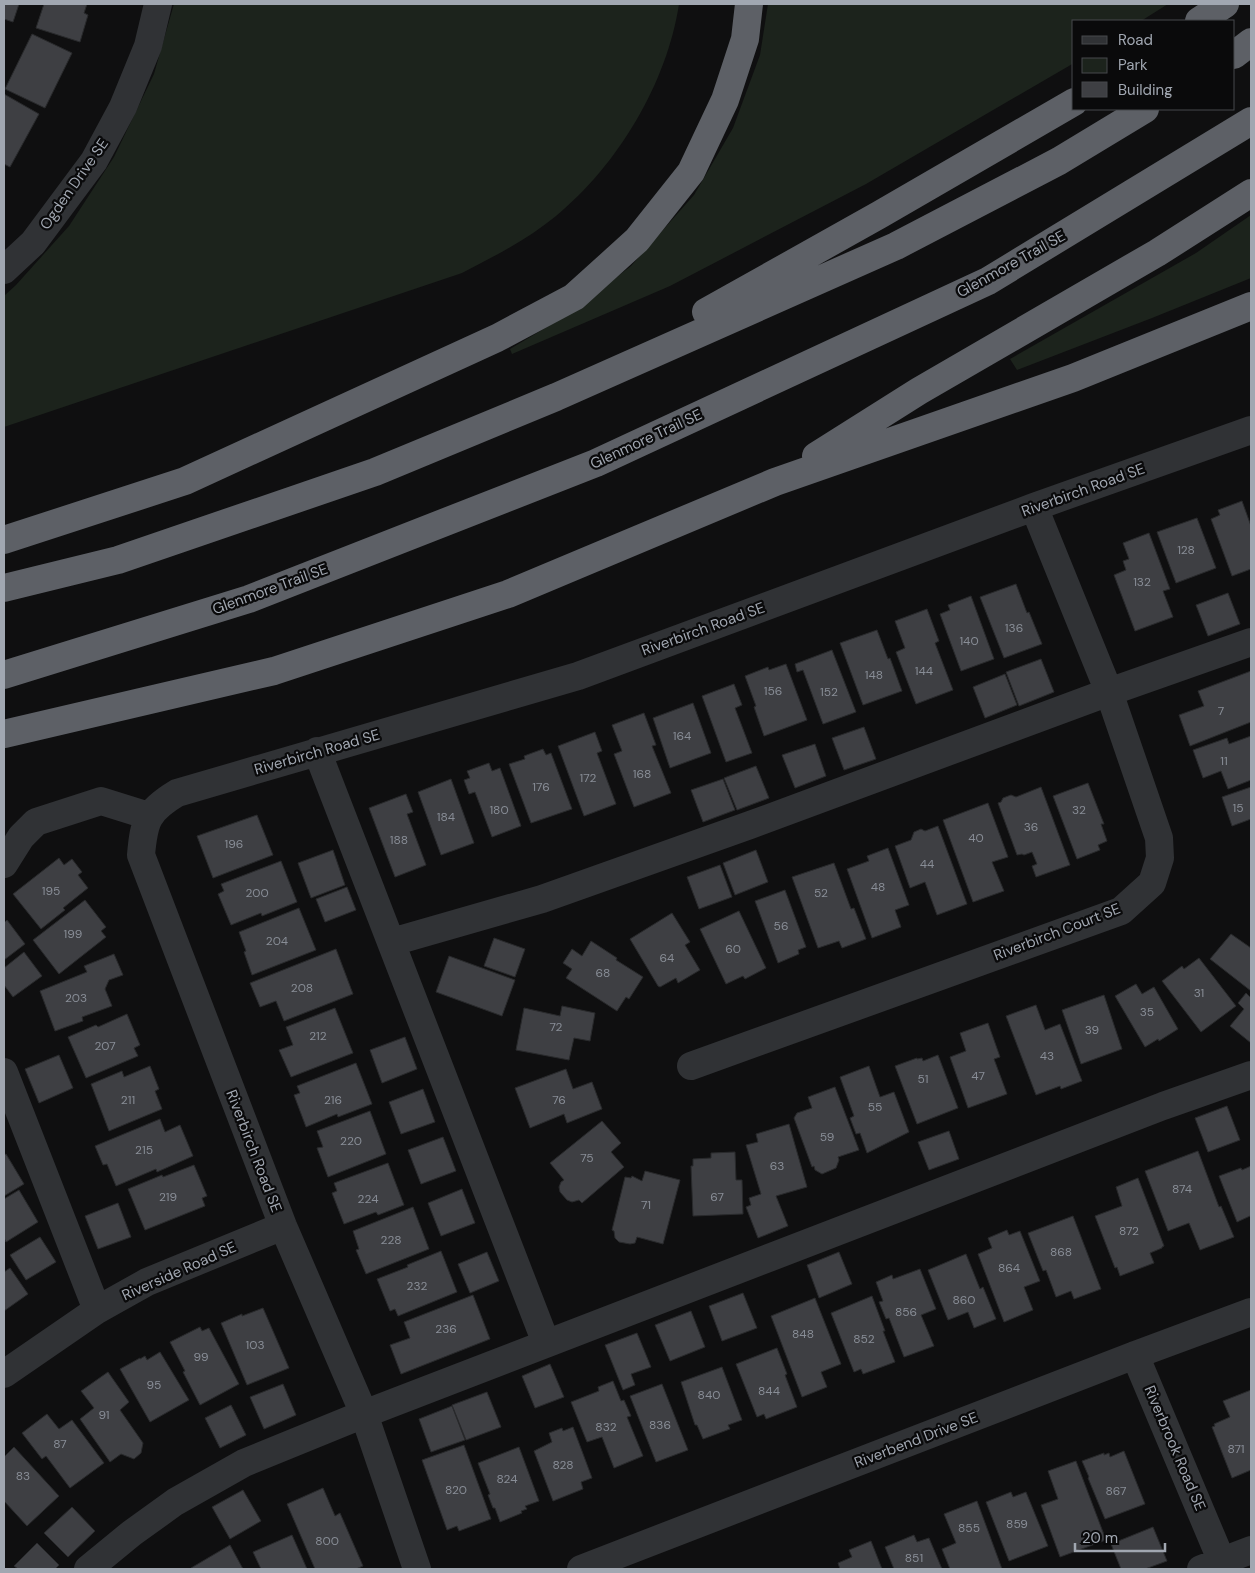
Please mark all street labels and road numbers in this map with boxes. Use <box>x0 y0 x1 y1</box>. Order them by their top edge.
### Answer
street label: Ogden Drive SE <box>35 134 113 234</box>
street label: Glenmore Trail SE <box>953 226 1069 302</box>
street label: Glenmore Trail SE <box>587 404 705 474</box>
street label: Riverbirch Road SE <box>1019 458 1147 522</box>
street label: Glenmore Trail SE <box>210 559 330 619</box>
street label: Riverbirch Road SE <box>639 597 767 661</box>
street label: Riverbirch Road SE <box>252 725 382 779</box>
street label: Riverbirch Court SE <box>991 899 1123 965</box>
street label: Riverbirch Road SE <box>221 1087 287 1215</box>
street label: Riverside Road SE <box>119 1237 239 1305</box>
street label: Riverbrook Road SE <box>1140 1382 1210 1514</box>
street label: Riverbend Drive SE <box>851 1407 981 1473</box>

